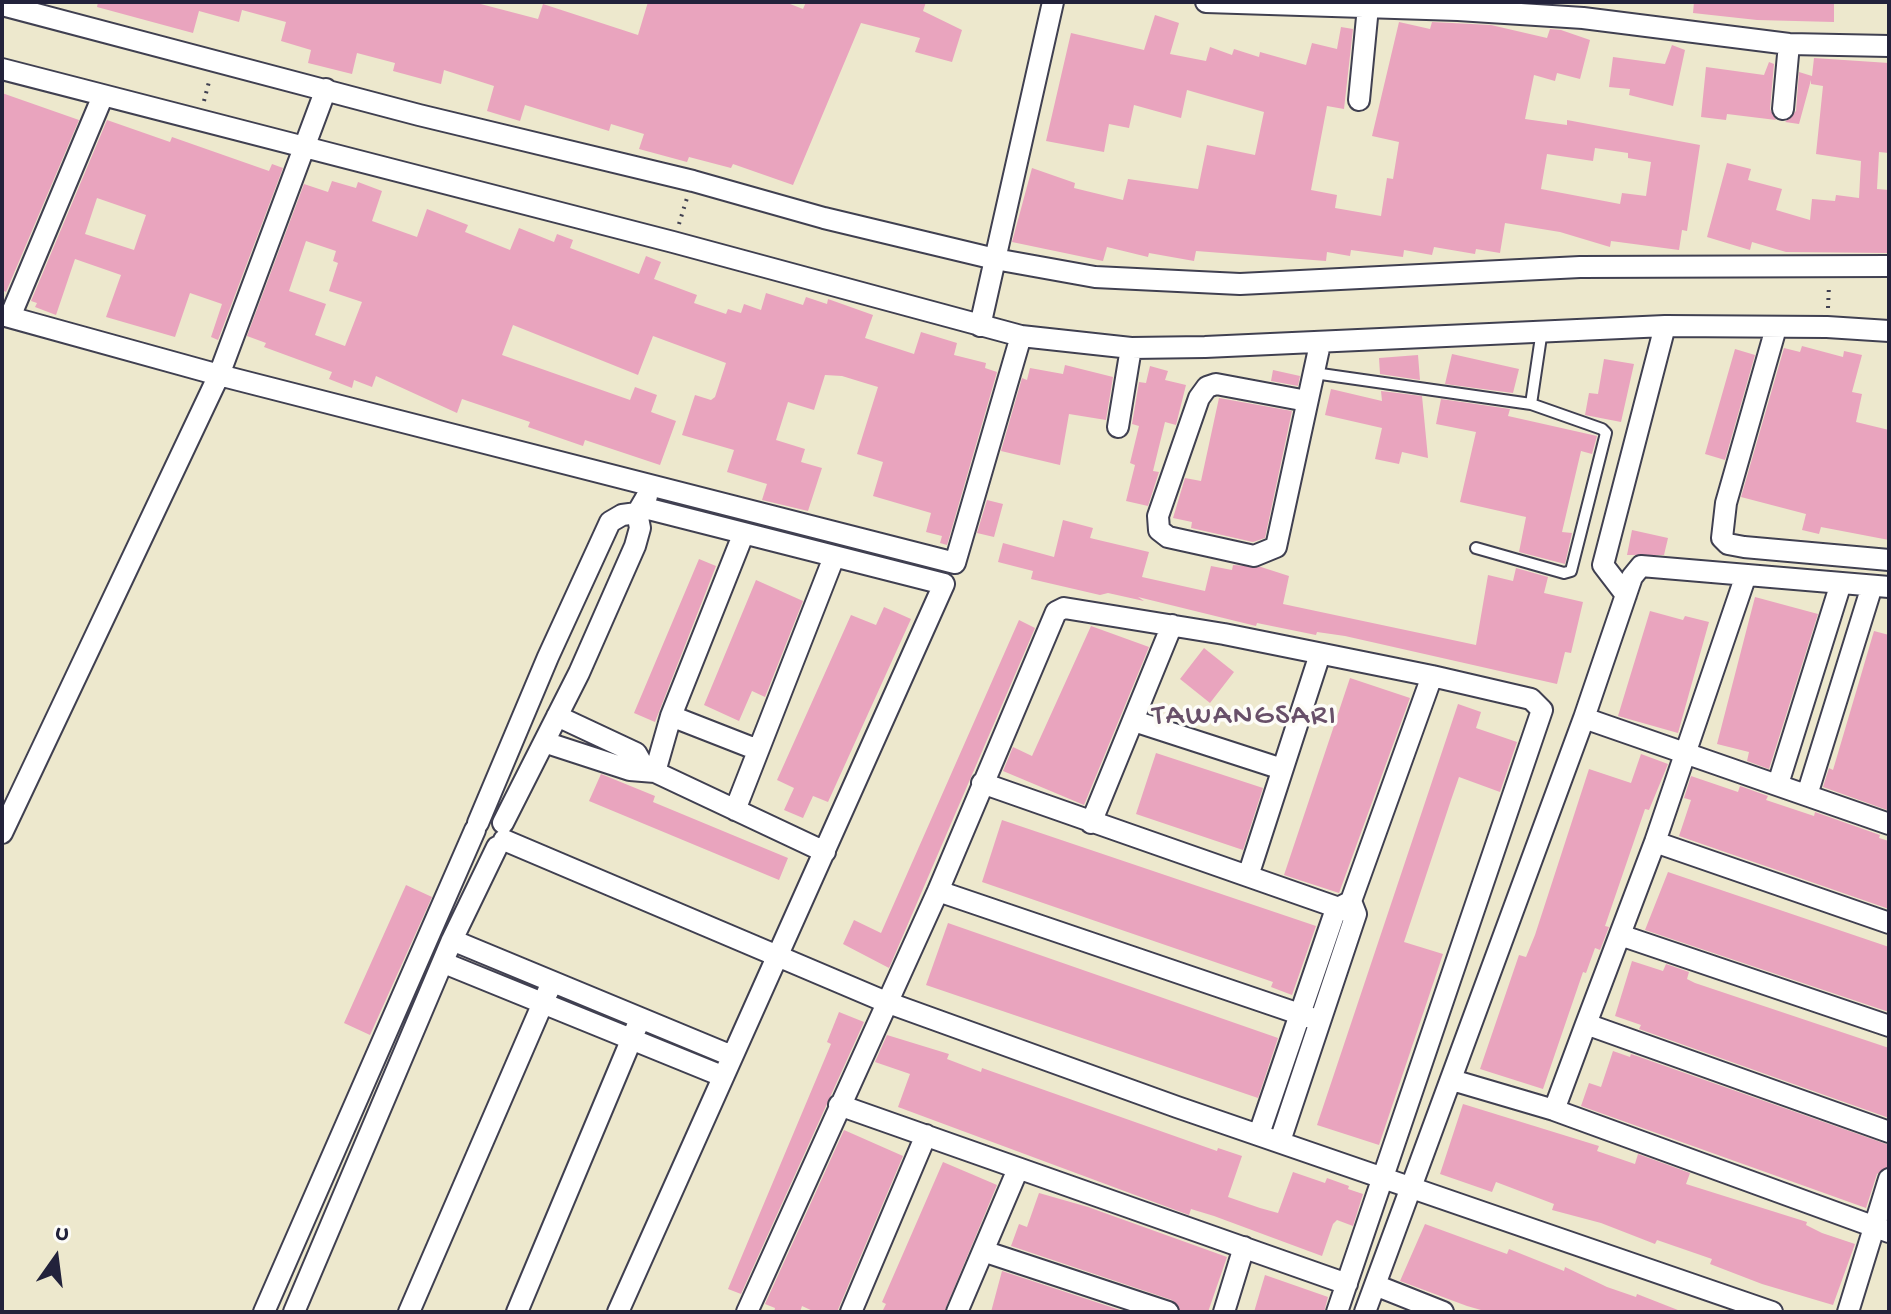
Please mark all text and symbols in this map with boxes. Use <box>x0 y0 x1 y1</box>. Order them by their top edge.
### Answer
district label: TAWANGSARI <box>1152 700 1338 736</box>
north arrow <box>16 1218 96 1298</box>
text: U <box>52 1221 71 1249</box>

